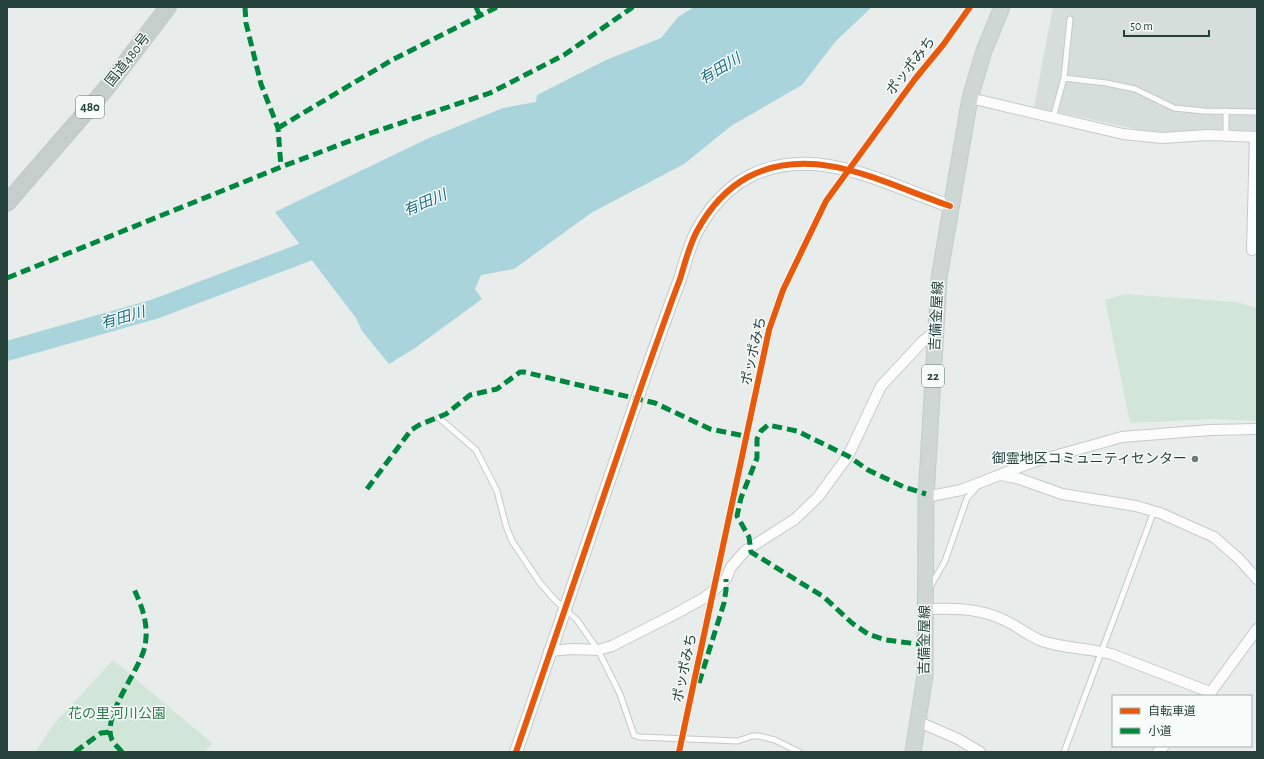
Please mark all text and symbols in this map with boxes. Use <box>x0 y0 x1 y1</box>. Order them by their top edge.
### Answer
scale bar <box>1124 12 1209 38</box>
text: 50 m <box>1130 20 1153 32</box>
street label: 国道480号 <box>102 30 153 89</box>
street label: ポッポみち <box>883 33 938 98</box>
water label: 有田川 <box>696 49 745 87</box>
road number: 480 <box>76 96 104 118</box>
water label: 有田川 <box>401 186 450 219</box>
street label: 吉備金屋線 <box>927 281 946 351</box>
water label: 有田川 <box>99 303 149 331</box>
street label: ポッポみち <box>738 315 769 387</box>
road number: 22 <box>922 365 944 387</box>
place label: 御霊地区コミュニティセンター <box>992 451 1187 466</box>
marker: 御霊地区コミュニティセンター <box>1190 454 1200 464</box>
street label: 吉備金屋線 <box>916 605 933 675</box>
street label: ポッポみち <box>670 632 699 704</box>
legend <box>1112 695 1252 747</box>
text: 自転車道 <box>1148 704 1196 717</box>
park label: 花の里河川公園 <box>68 706 166 721</box>
text: 小道 <box>1148 724 1172 737</box>

